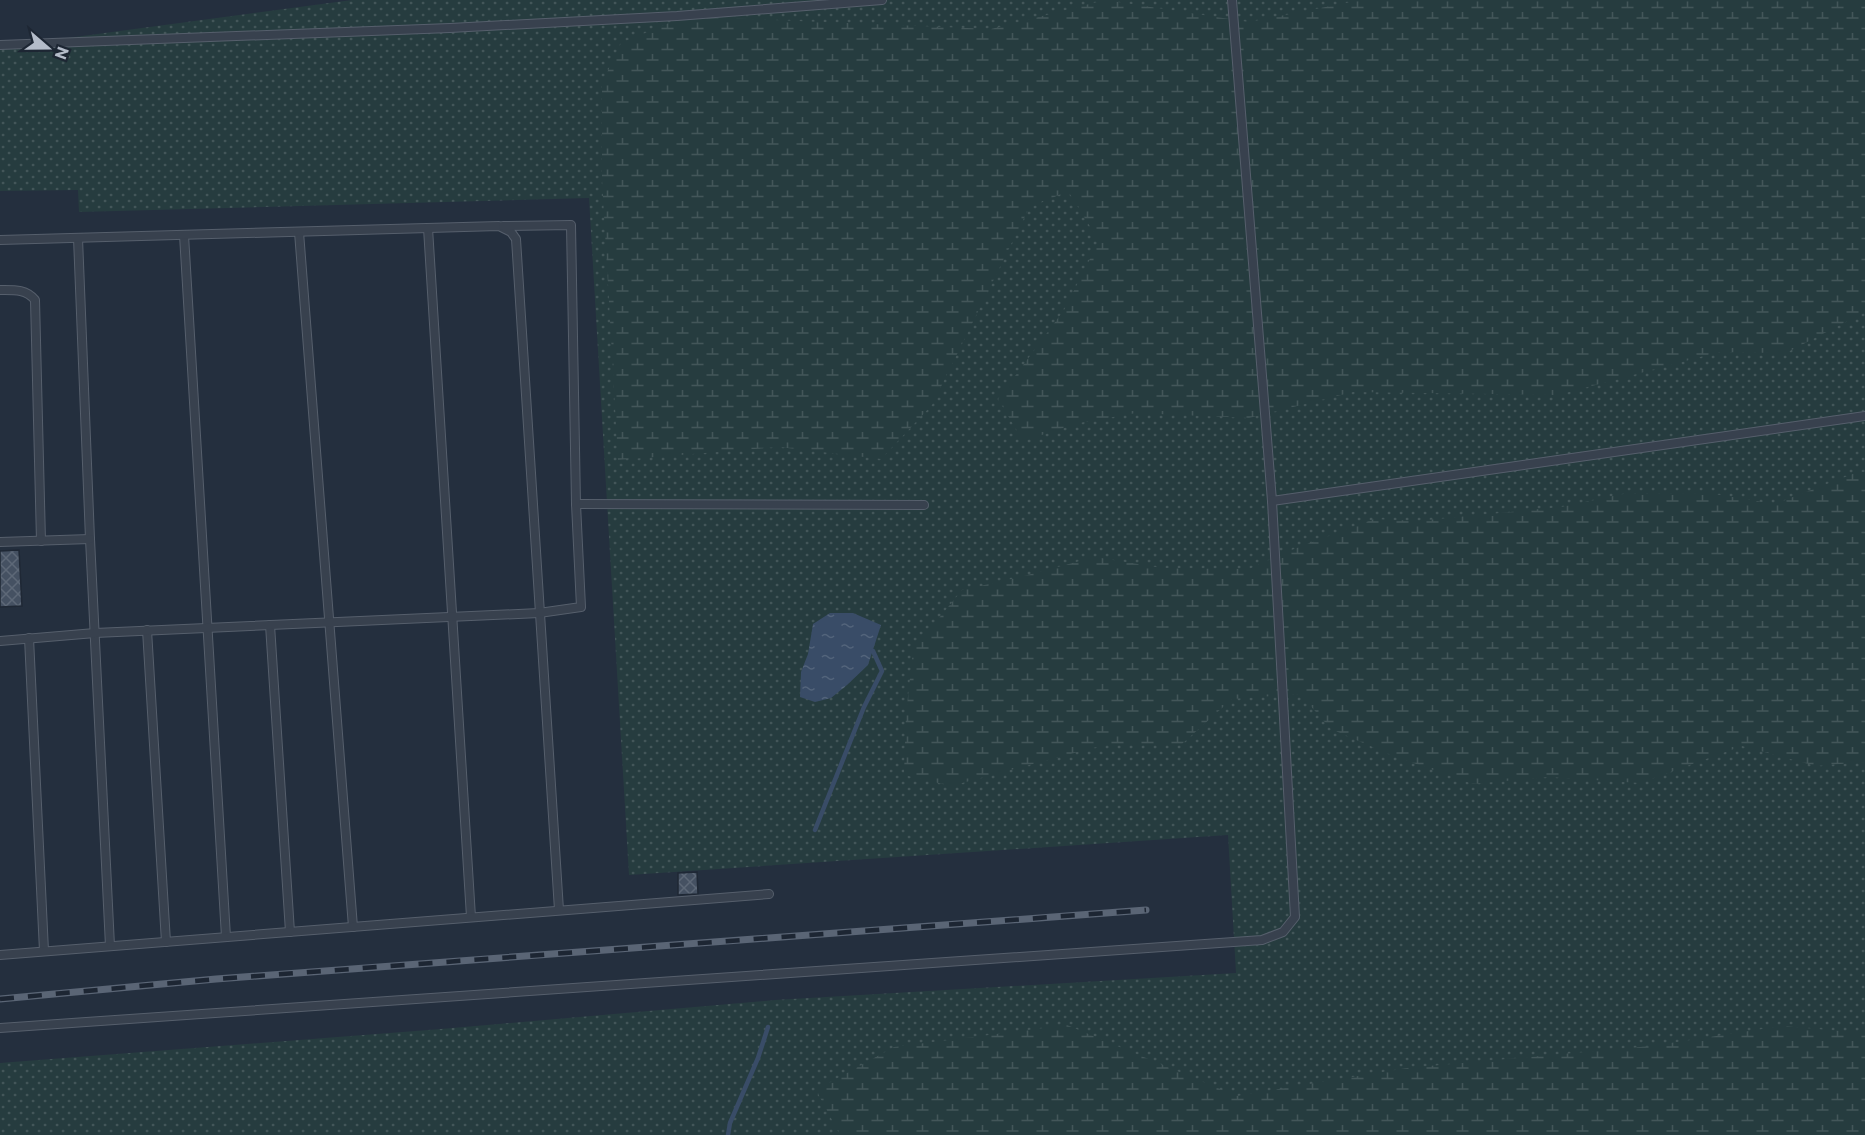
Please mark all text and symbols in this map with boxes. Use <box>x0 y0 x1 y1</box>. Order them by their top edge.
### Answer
north arrow <box>18 18 78 78</box>
text: N <box>52 44 74 62</box>

